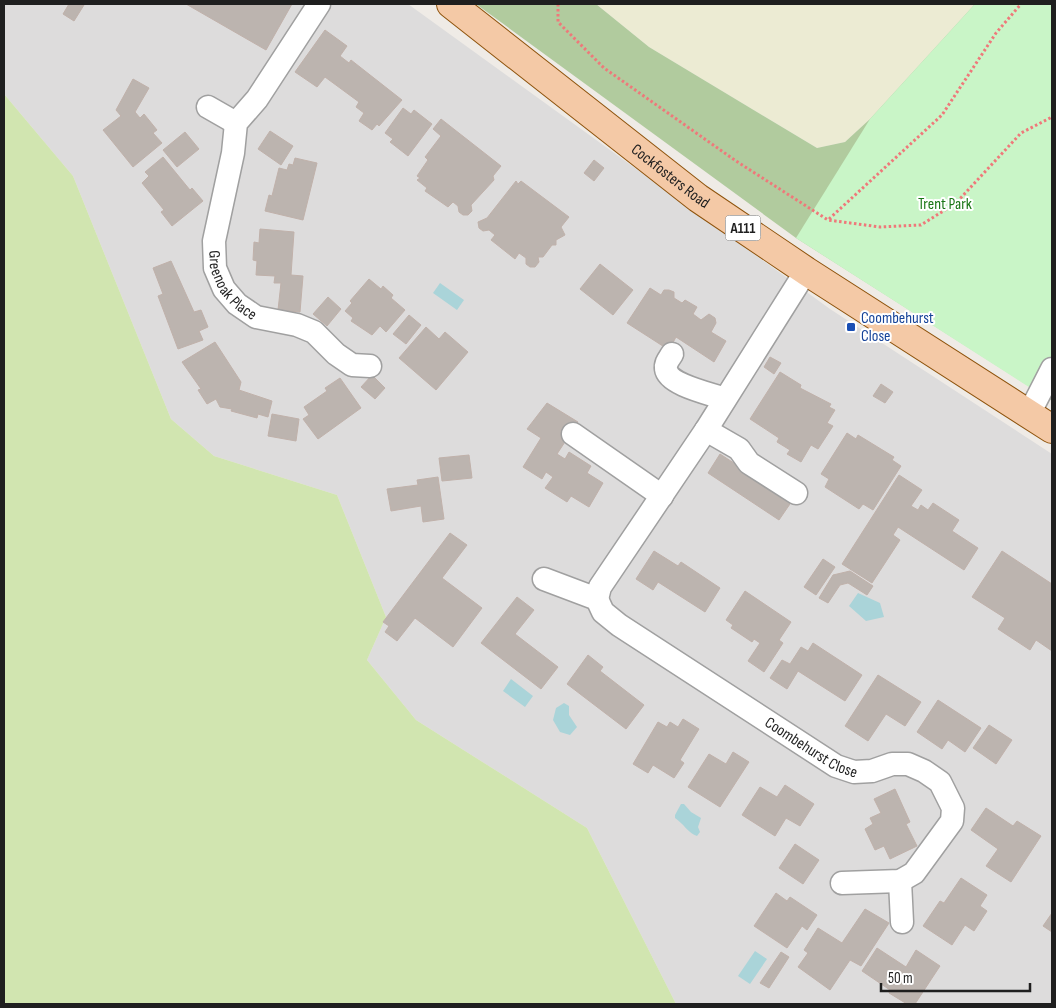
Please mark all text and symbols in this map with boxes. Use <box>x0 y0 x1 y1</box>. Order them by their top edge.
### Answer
street label: Cockfosters Road <box>628 140 713 213</box>
park label: Trent Park <box>918 195 972 214</box>
road number: A111 <box>726 216 760 240</box>
street label: Greenoak Place <box>205 250 260 324</box>
place label: Coombehurst Close <box>861 309 934 346</box>
marker: Coombehurst Close <box>845 321 857 333</box>
street label: Coombehurst Close <box>761 713 860 782</box>
scale bar <box>881 960 1030 992</box>
text: 50 m <box>888 969 913 988</box>

